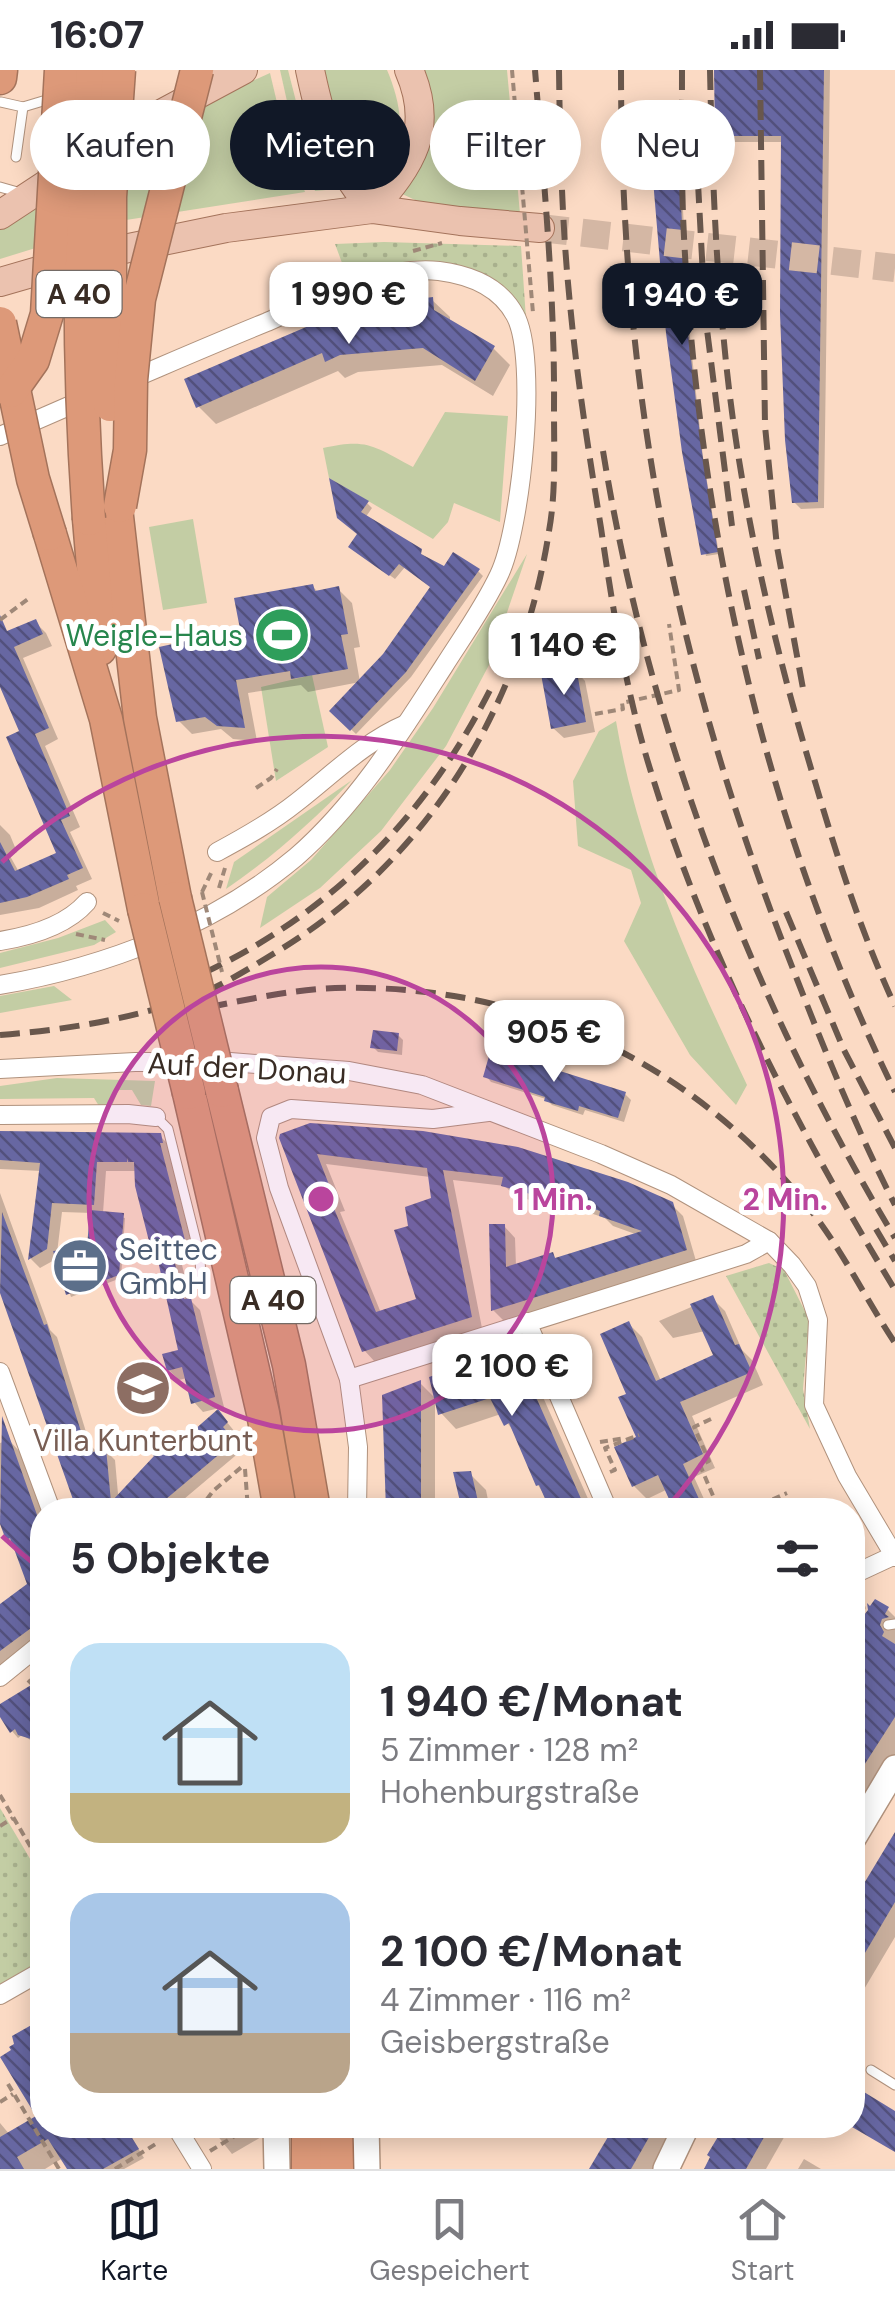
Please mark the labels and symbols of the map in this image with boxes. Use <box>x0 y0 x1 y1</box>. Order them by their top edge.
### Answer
pin: 1 990 € <box>257 262 441 347</box>
pin: 1 940 € <box>590 263 774 348</box>
road number: A 40 <box>36 271 122 317</box>
sports icon: Weigle-Haus <box>252 605 312 665</box>
pin: 1 140 € <box>472 613 656 698</box>
place label: Weigle-Haus <box>66 616 243 655</box>
pin: 905 € <box>484 1000 624 1085</box>
street label: Auf der Donau <box>147 1043 347 1093</box>
text: 1 Min. <box>514 1180 592 1219</box>
text: 2 Min. <box>742 1180 828 1219</box>
centre of rings <box>303 1181 339 1217</box>
place label: Seittec GmbH <box>119 1230 218 1303</box>
office icon: Seittec GmbH <box>50 1236 110 1296</box>
road number: A 40 <box>230 1277 316 1323</box>
pin: 2 100 € <box>420 1334 604 1419</box>
school or university icon: Villa Kunterbunt <box>113 1358 173 1418</box>
place label: Villa Kunterbunt <box>33 1421 253 1460</box>

